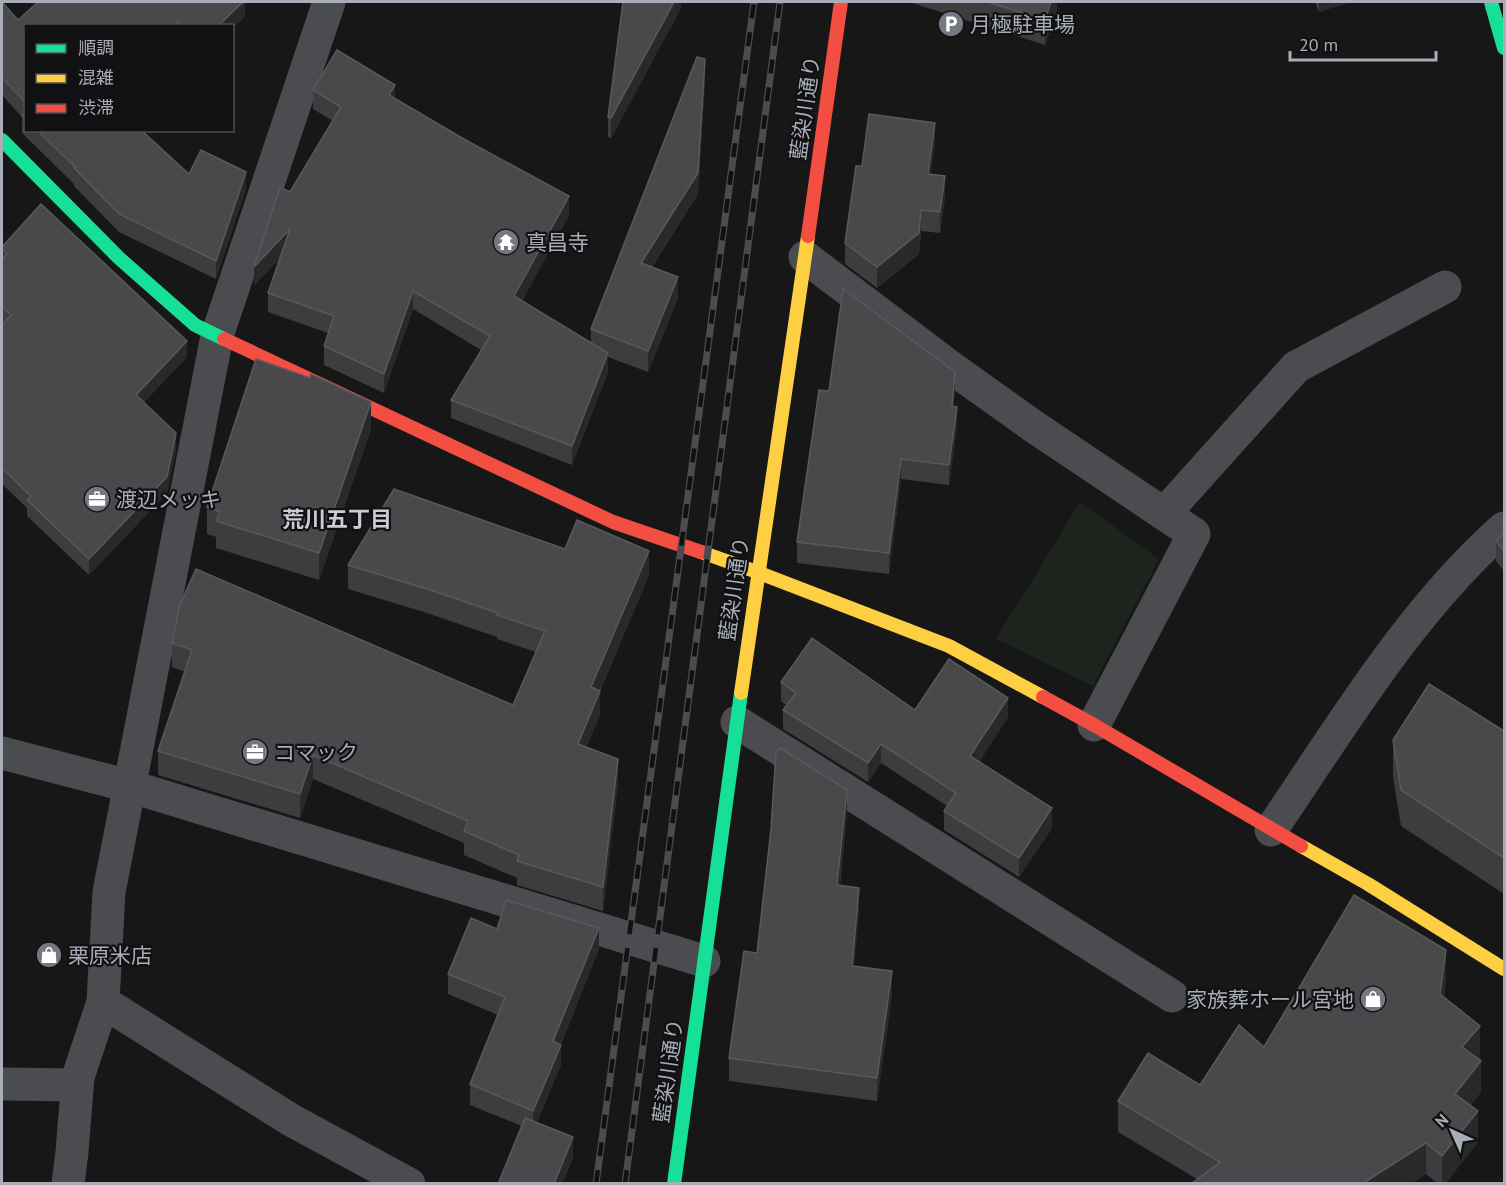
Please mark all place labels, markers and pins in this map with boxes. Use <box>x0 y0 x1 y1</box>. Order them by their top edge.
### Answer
parking icon: 月極駐車場 <box>936 9 966 39</box>
place label: 月極駐車場 <box>970 11 1075 38</box>
temple icon: 真昌寺 <box>491 227 521 257</box>
place label: 真昌寺 <box>526 229 589 256</box>
office icon: 渡辺メッキ <box>82 484 112 514</box>
place label: 渡辺メッキ <box>116 486 221 513</box>
office icon: コマック <box>240 737 270 767</box>
place label: コマック <box>274 739 358 766</box>
shop icon: 栗原米店 <box>34 940 64 970</box>
place label: 栗原米店 <box>68 942 152 969</box>
shop icon: 家族葬ホール宮地 <box>1358 984 1388 1014</box>
place label: 家族葬ホール宮地 <box>1186 986 1354 1013</box>

